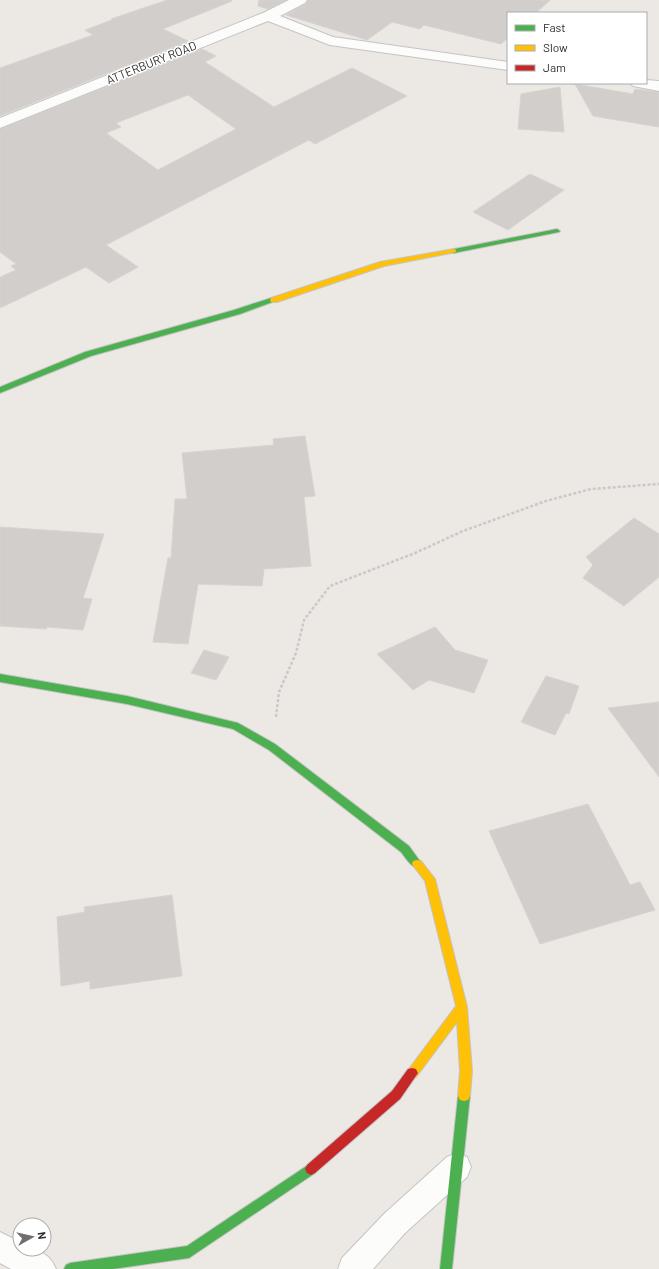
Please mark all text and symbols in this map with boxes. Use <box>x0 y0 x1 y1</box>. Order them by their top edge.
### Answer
legend <box>507 12 647 84</box>
text: Fast <box>543 20 566 34</box>
street label: ATTERBURY ROAD <box>104 38 198 86</box>
text: Slow <box>543 40 568 54</box>
text: Jam <box>543 60 566 74</box>
north arrow <box>12 1217 52 1257</box>
text: N <box>35 1231 49 1240</box>

